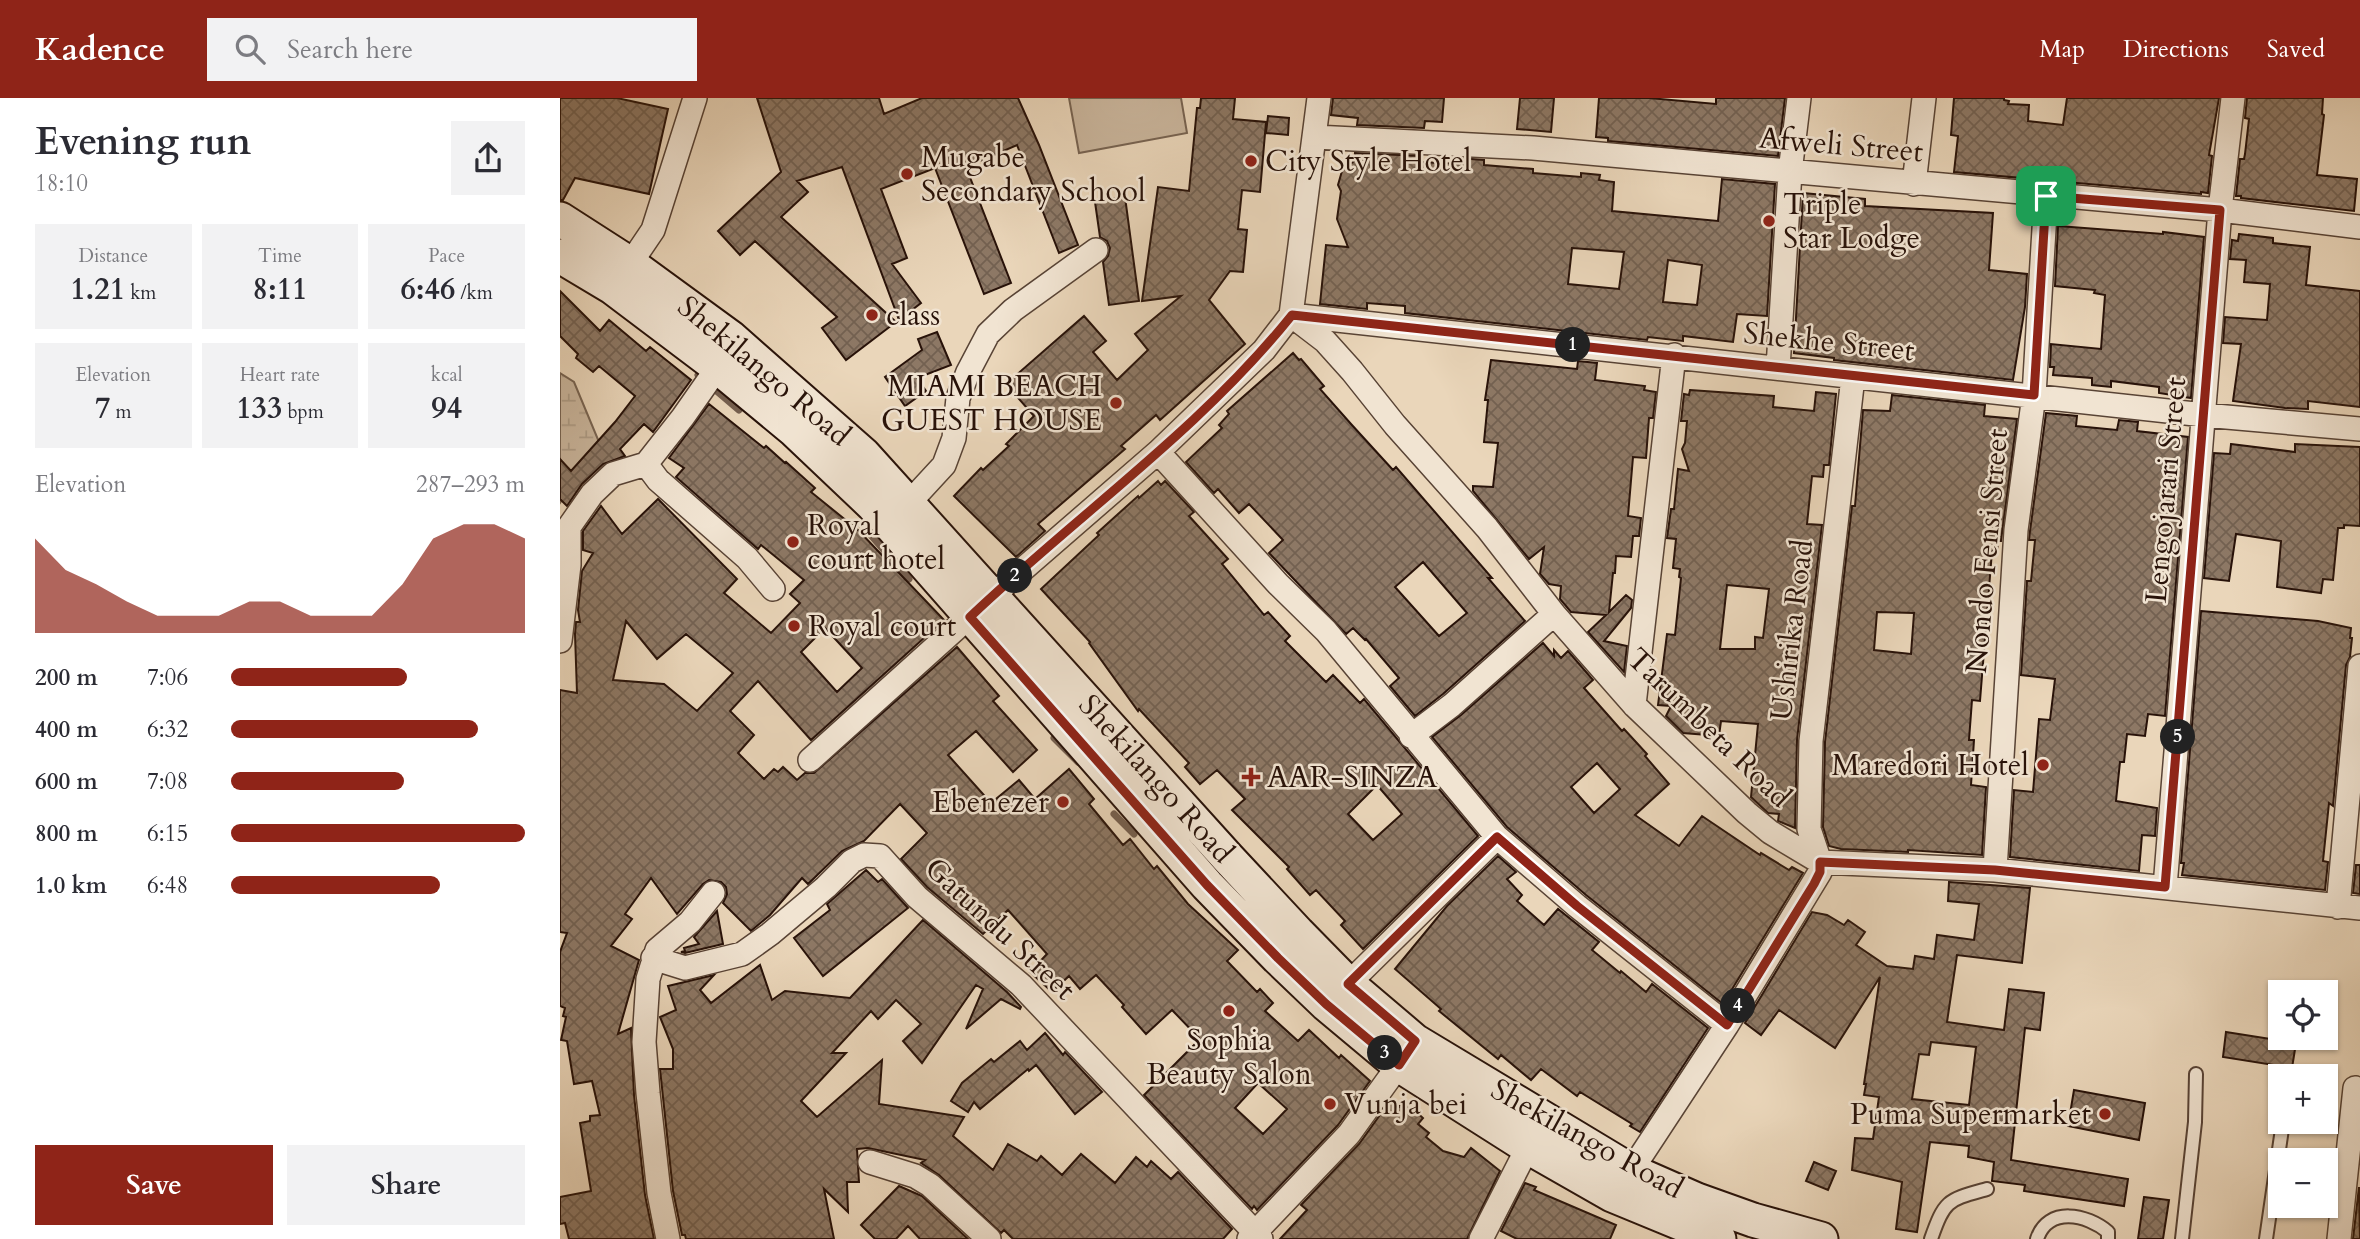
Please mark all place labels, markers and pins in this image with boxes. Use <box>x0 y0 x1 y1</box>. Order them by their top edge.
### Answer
place label: Mugabe Secondary School <box>921 137 1146 212</box>
place label: City Style Hotel <box>1265 141 1472 182</box>
marker: City Style Hotel <box>1243 153 1259 169</box>
marker: Mugabe Secondary School <box>899 166 915 182</box>
pin <box>2016 166 2076 226</box>
place label: Triple Star Lodge <box>1783 184 1920 259</box>
marker: Triple Star Lodge <box>1761 213 1777 229</box>
place label: class <box>886 295 940 336</box>
marker: class <box>864 307 880 323</box>
pin: 1 <box>1556 328 1590 362</box>
place label: MIAMI BEACH GUEST HOUSE <box>881 366 1102 441</box>
marker: MIAMI BEACH GUEST HOUSE <box>1108 395 1124 411</box>
place label: Royal court hotel <box>807 505 946 580</box>
marker: Royal court hotel <box>785 534 801 550</box>
pin: 2 <box>998 559 1032 594</box>
place label: Royal court <box>808 606 957 647</box>
marker: Royal court <box>786 618 802 634</box>
pin: 5 <box>2160 720 2196 754</box>
place label: Maredori Hotel <box>1832 745 2029 786</box>
place label: AAR-SINZA <box>1267 757 1438 798</box>
marker: Maredori Hotel <box>2035 757 2051 773</box>
marker: AAR-SINZA <box>1241 767 1261 787</box>
place label: Ebenezer <box>932 782 1049 823</box>
marker: Ebenezer <box>1055 794 1071 810</box>
pin: 4 <box>1720 988 1756 1024</box>
marker: Sophia Beauty Salon <box>1221 1003 1237 1019</box>
place label: Sophia Beauty Salon <box>1146 1020 1312 1095</box>
pin: 3 <box>1368 1035 1402 1070</box>
place label: Vunja bei <box>1344 1084 1467 1125</box>
place label: Puma Supermarket <box>1850 1094 2092 1135</box>
marker: Vunja bei <box>1322 1096 1338 1112</box>
marker: Puma Supermarket <box>2097 1106 2113 1122</box>

